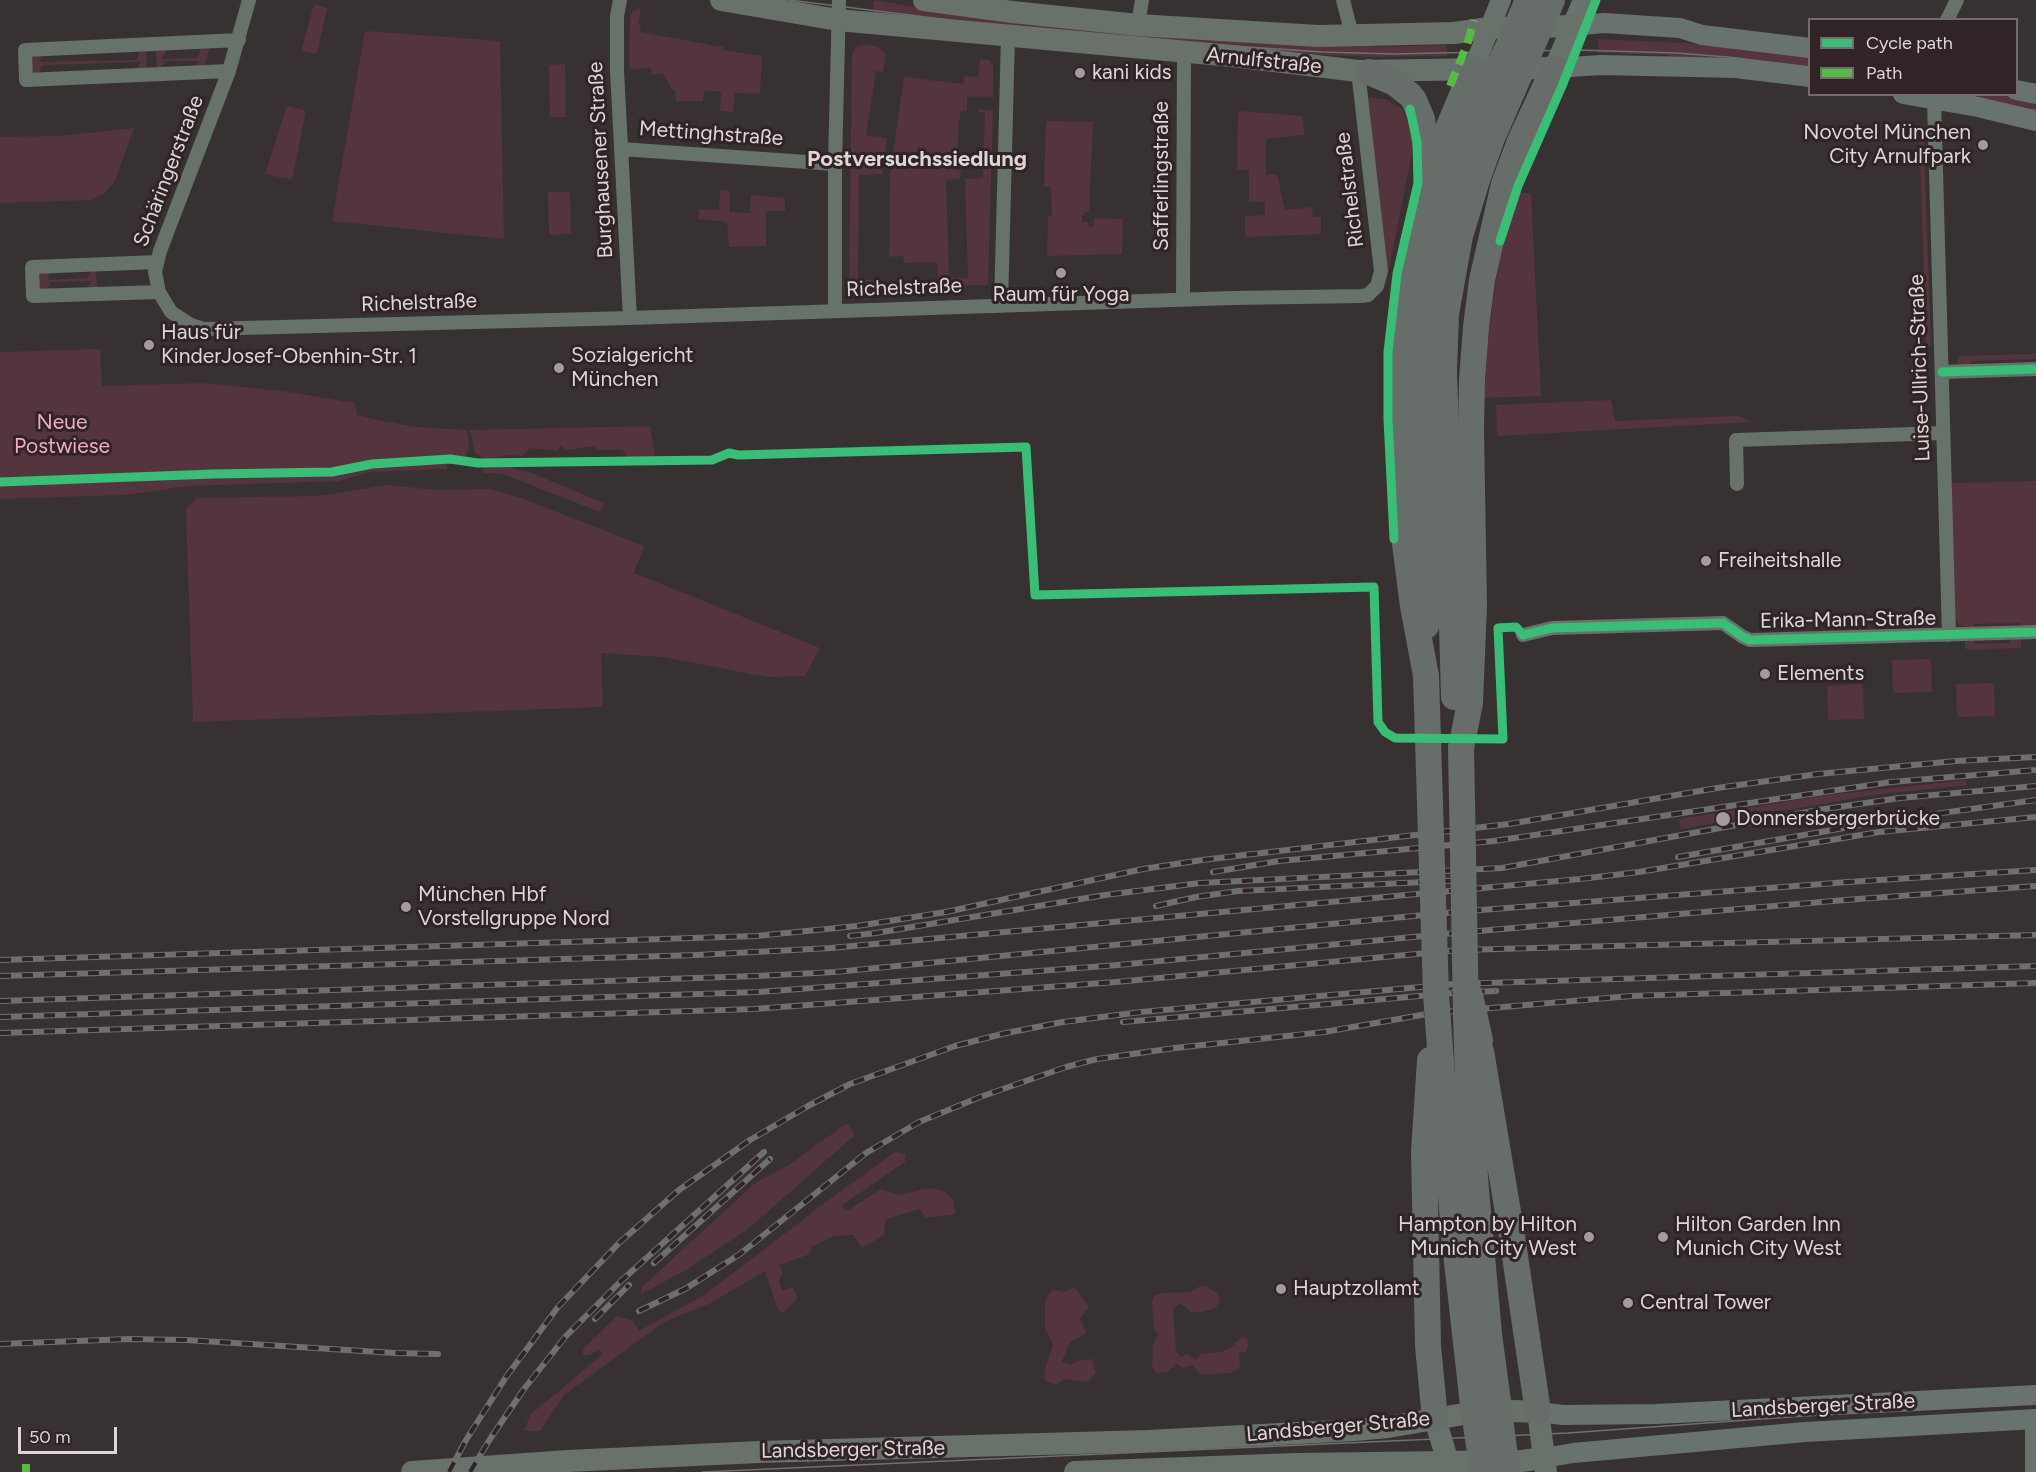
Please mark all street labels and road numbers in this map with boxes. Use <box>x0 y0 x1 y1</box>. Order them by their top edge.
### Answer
street label: Arnulfstraße <box>1205 42 1323 80</box>
street label: Burghausener Straße <box>583 61 619 259</box>
street label: Schäringerstraße <box>129 92 209 250</box>
street label: Safferlingstraße <box>1149 101 1175 251</box>
street label: Mettinghstraße <box>638 116 784 152</box>
street label: Richelstraße <box>1330 131 1370 249</box>
street label: Richelstraße <box>846 273 962 303</box>
street label: Luise-Ullrich-Straße <box>1904 274 1936 462</box>
street label: Richelstraße <box>361 288 477 318</box>
street label: Erika-Mann-Straße <box>1760 606 1936 634</box>
street label: Landsberger Straße <box>1730 1389 1916 1423</box>
street label: Landsberger Straße <box>1245 1406 1431 1448</box>
street label: Landsberger Straße <box>761 1436 945 1464</box>

